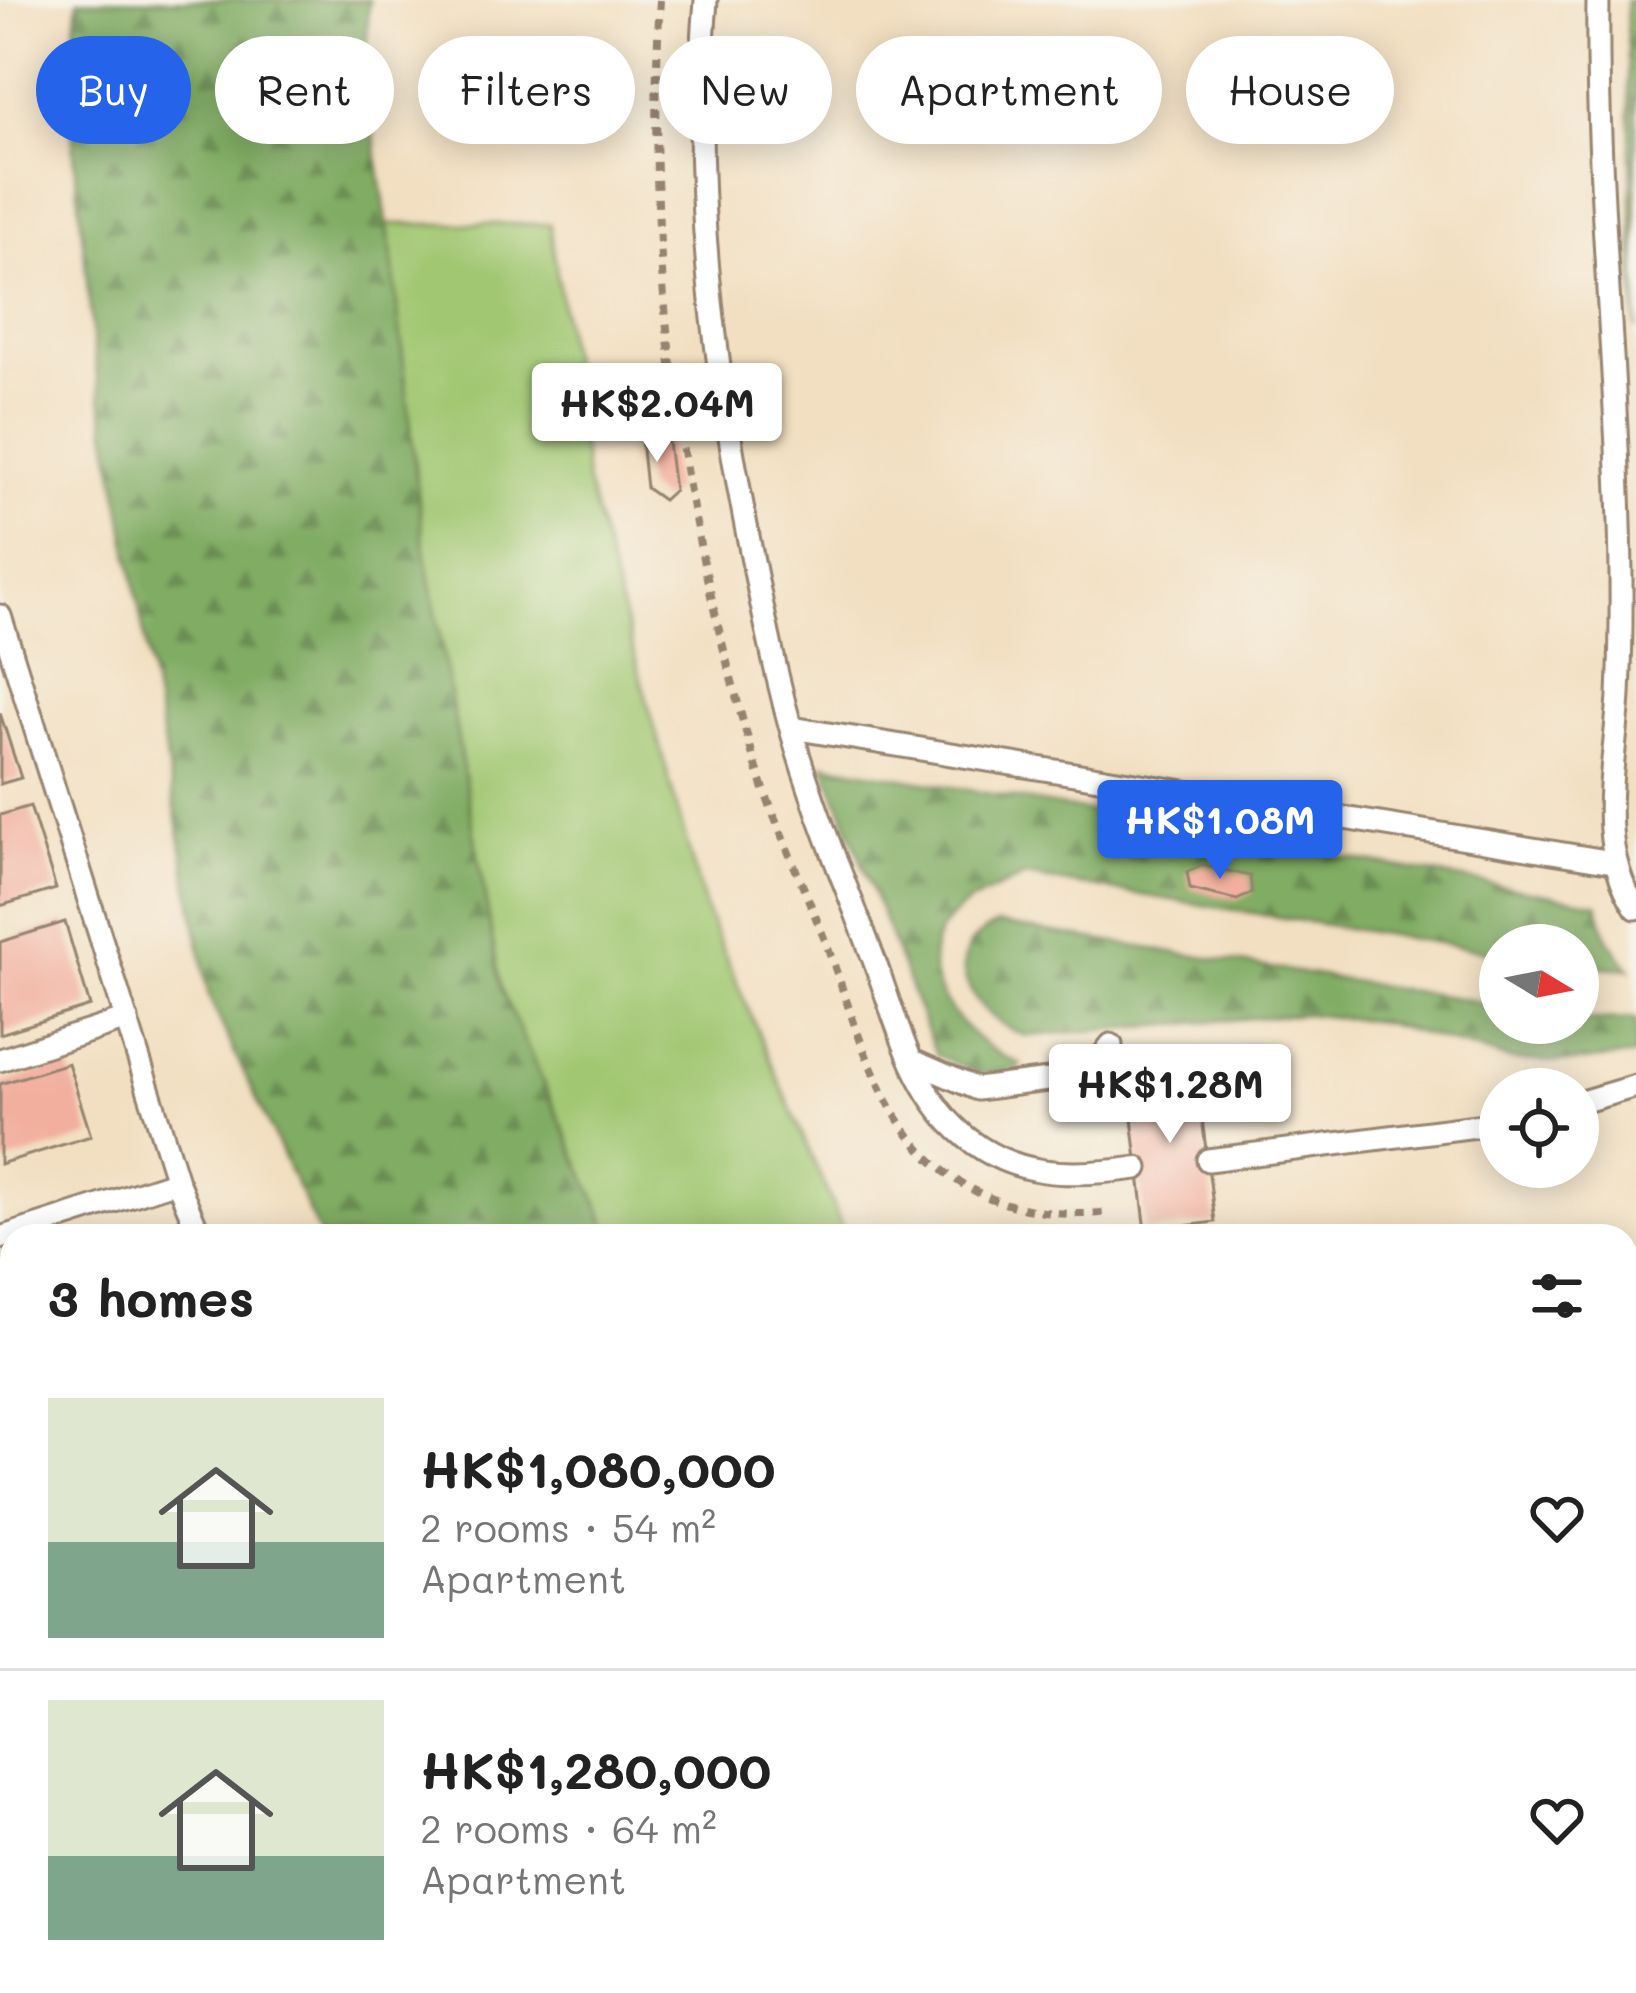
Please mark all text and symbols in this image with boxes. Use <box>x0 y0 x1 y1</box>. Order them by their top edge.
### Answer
chip: Buy <box>36 36 191 144</box>
chip: Rent <box>215 36 394 144</box>
chip: Filters <box>418 36 635 144</box>
chip: New <box>659 36 832 144</box>
chip: Apartment <box>856 36 1162 144</box>
chip: House <box>1186 36 1394 144</box>
pin: HK$2.04M <box>533 363 781 465</box>
text: HK$2.04M <box>559 376 755 427</box>
pin: HK$1.08M <box>1096 780 1344 882</box>
text: HK$1.08M <box>1124 793 1316 844</box>
north arrow <box>1479 924 1599 1044</box>
map controls <box>1479 924 1599 1188</box>
pin: HK$1.28M <box>1046 1044 1294 1146</box>
text: HK$1.28M <box>1076 1057 1264 1108</box>
button: locate <box>1479 1068 1599 1188</box>
text: 3 homes <box>48 1263 254 1330</box>
icon: filters <box>1524 1263 1590 1329</box>
text: HK$1,080,000 <box>420 1434 776 1501</box>
icon: home <box>144 1446 288 1590</box>
icon: heart <box>1524 1485 1590 1551</box>
text: 2 rooms · 54 m² <box>420 1501 716 1552</box>
text: Apartment <box>420 1552 626 1603</box>
text: HK$1,280,000 <box>420 1735 771 1802</box>
icon: home <box>144 1748 288 1892</box>
icon: heart <box>1524 1787 1590 1853</box>
text: 2 rooms · 64 m² <box>420 1802 717 1853</box>
text: Apartment <box>420 1853 626 1904</box>

